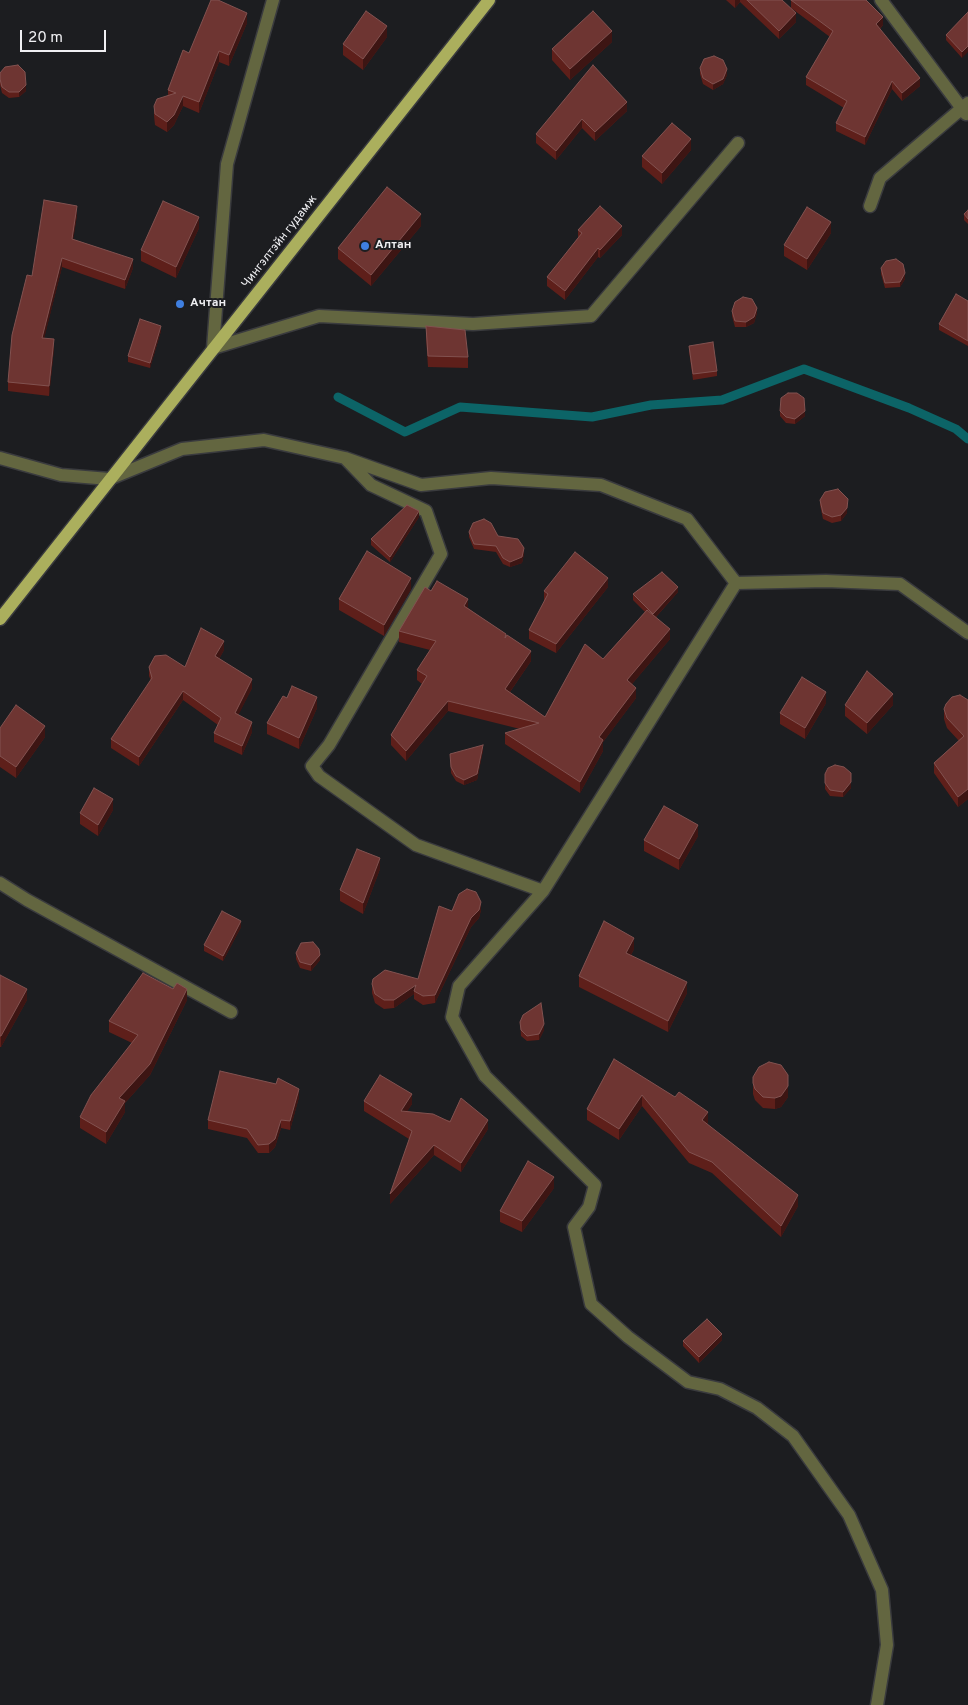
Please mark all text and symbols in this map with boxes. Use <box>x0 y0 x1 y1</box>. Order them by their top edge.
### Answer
scale bar <box>22 20 109 52</box>
text: 20 m <box>28 29 63 48</box>
street label: Чингэлтэйн гудамж <box>239 193 321 291</box>
place label: Алтан <box>375 239 411 253</box>
marker: Алтан <box>359 240 371 252</box>
place label: Ачтан <box>190 297 226 311</box>
marker: Ачтан <box>174 298 186 310</box>

